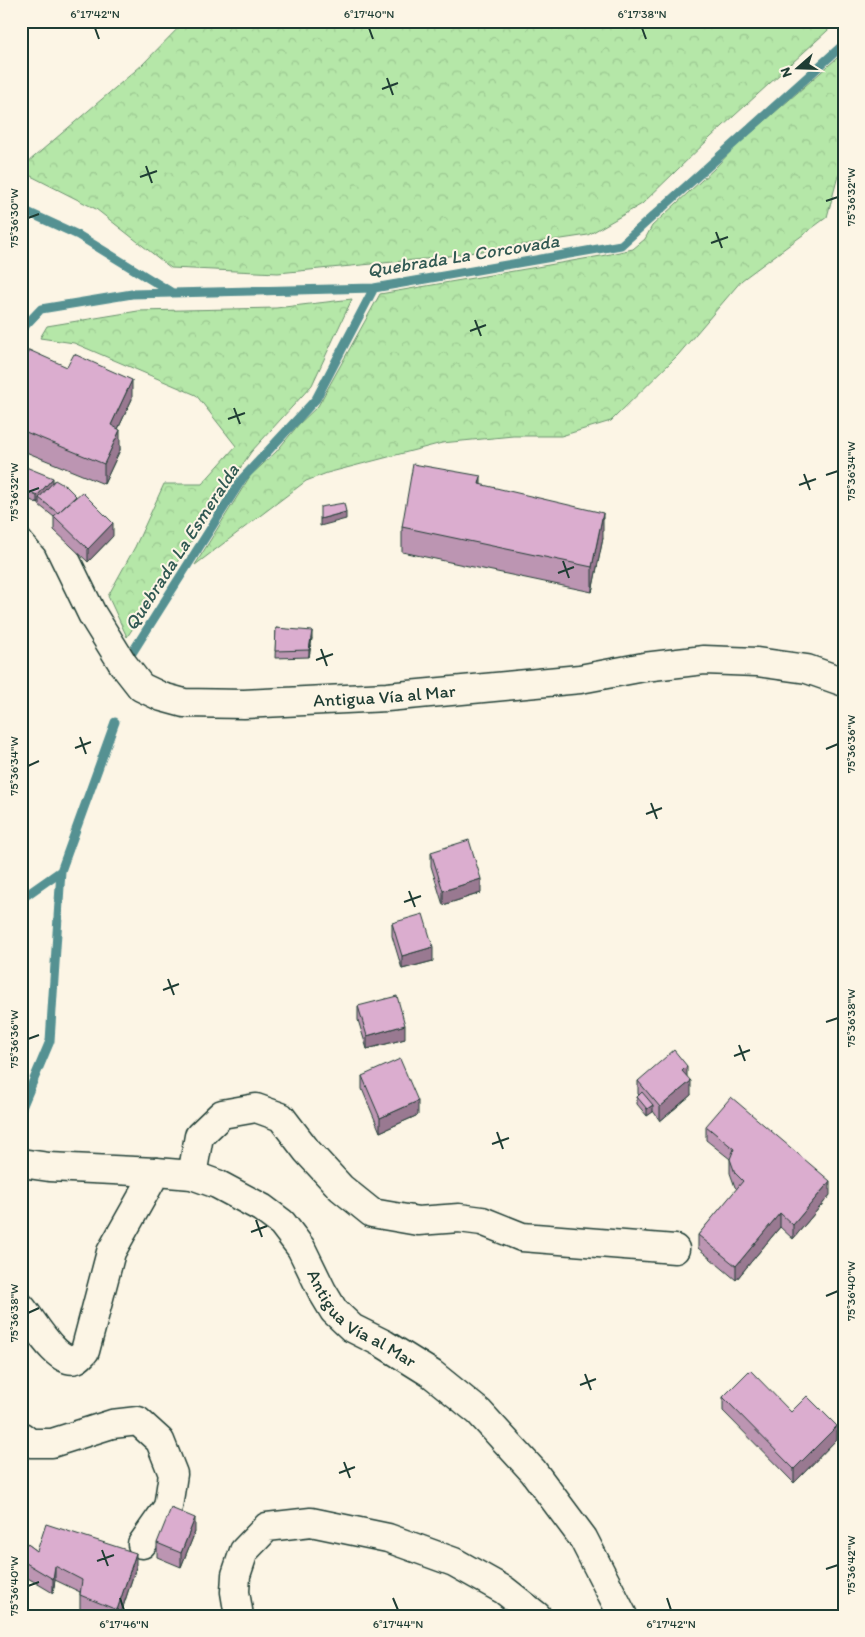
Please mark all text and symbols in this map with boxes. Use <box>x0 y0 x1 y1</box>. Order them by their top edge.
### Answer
text: 6°17'42"N <box>70 7 120 21</box>
text: 6°17'40"N <box>344 7 394 21</box>
text: 6°17'38"N <box>617 7 667 21</box>
north arrow <box>772 42 822 92</box>
text: N <box>777 65 796 80</box>
text: 75°36'32"W <box>844 168 858 226</box>
text: 75°36'30"W <box>7 188 21 248</box>
water label: Quebrada La Corcovada <box>365 229 561 282</box>
text: 75°36'34"W <box>844 441 858 501</box>
water label: Quebrada La Esmeralda <box>119 459 244 635</box>
text: 75°36'32"W <box>7 463 21 521</box>
street label: Antigua Vía al Mar <box>313 680 457 712</box>
text: 75°36'36"W <box>844 715 858 773</box>
text: 75°36'34"W <box>7 736 21 796</box>
text: 75°36'38"W <box>844 989 858 1047</box>
text: 75°36'36"W <box>7 1010 21 1068</box>
text: 75°36'40"W <box>844 1261 858 1321</box>
street label: Antigua Vía al Mar <box>302 1266 421 1373</box>
text: 75°36'38"W <box>7 1284 21 1342</box>
text: 75°36'42"W <box>844 1535 858 1595</box>
text: 75°36'40"W <box>7 1556 21 1616</box>
text: 6°17'46"N <box>99 1617 149 1631</box>
text: 6°17'44"N <box>373 1617 423 1631</box>
text: 6°17'42"N <box>646 1617 696 1631</box>

